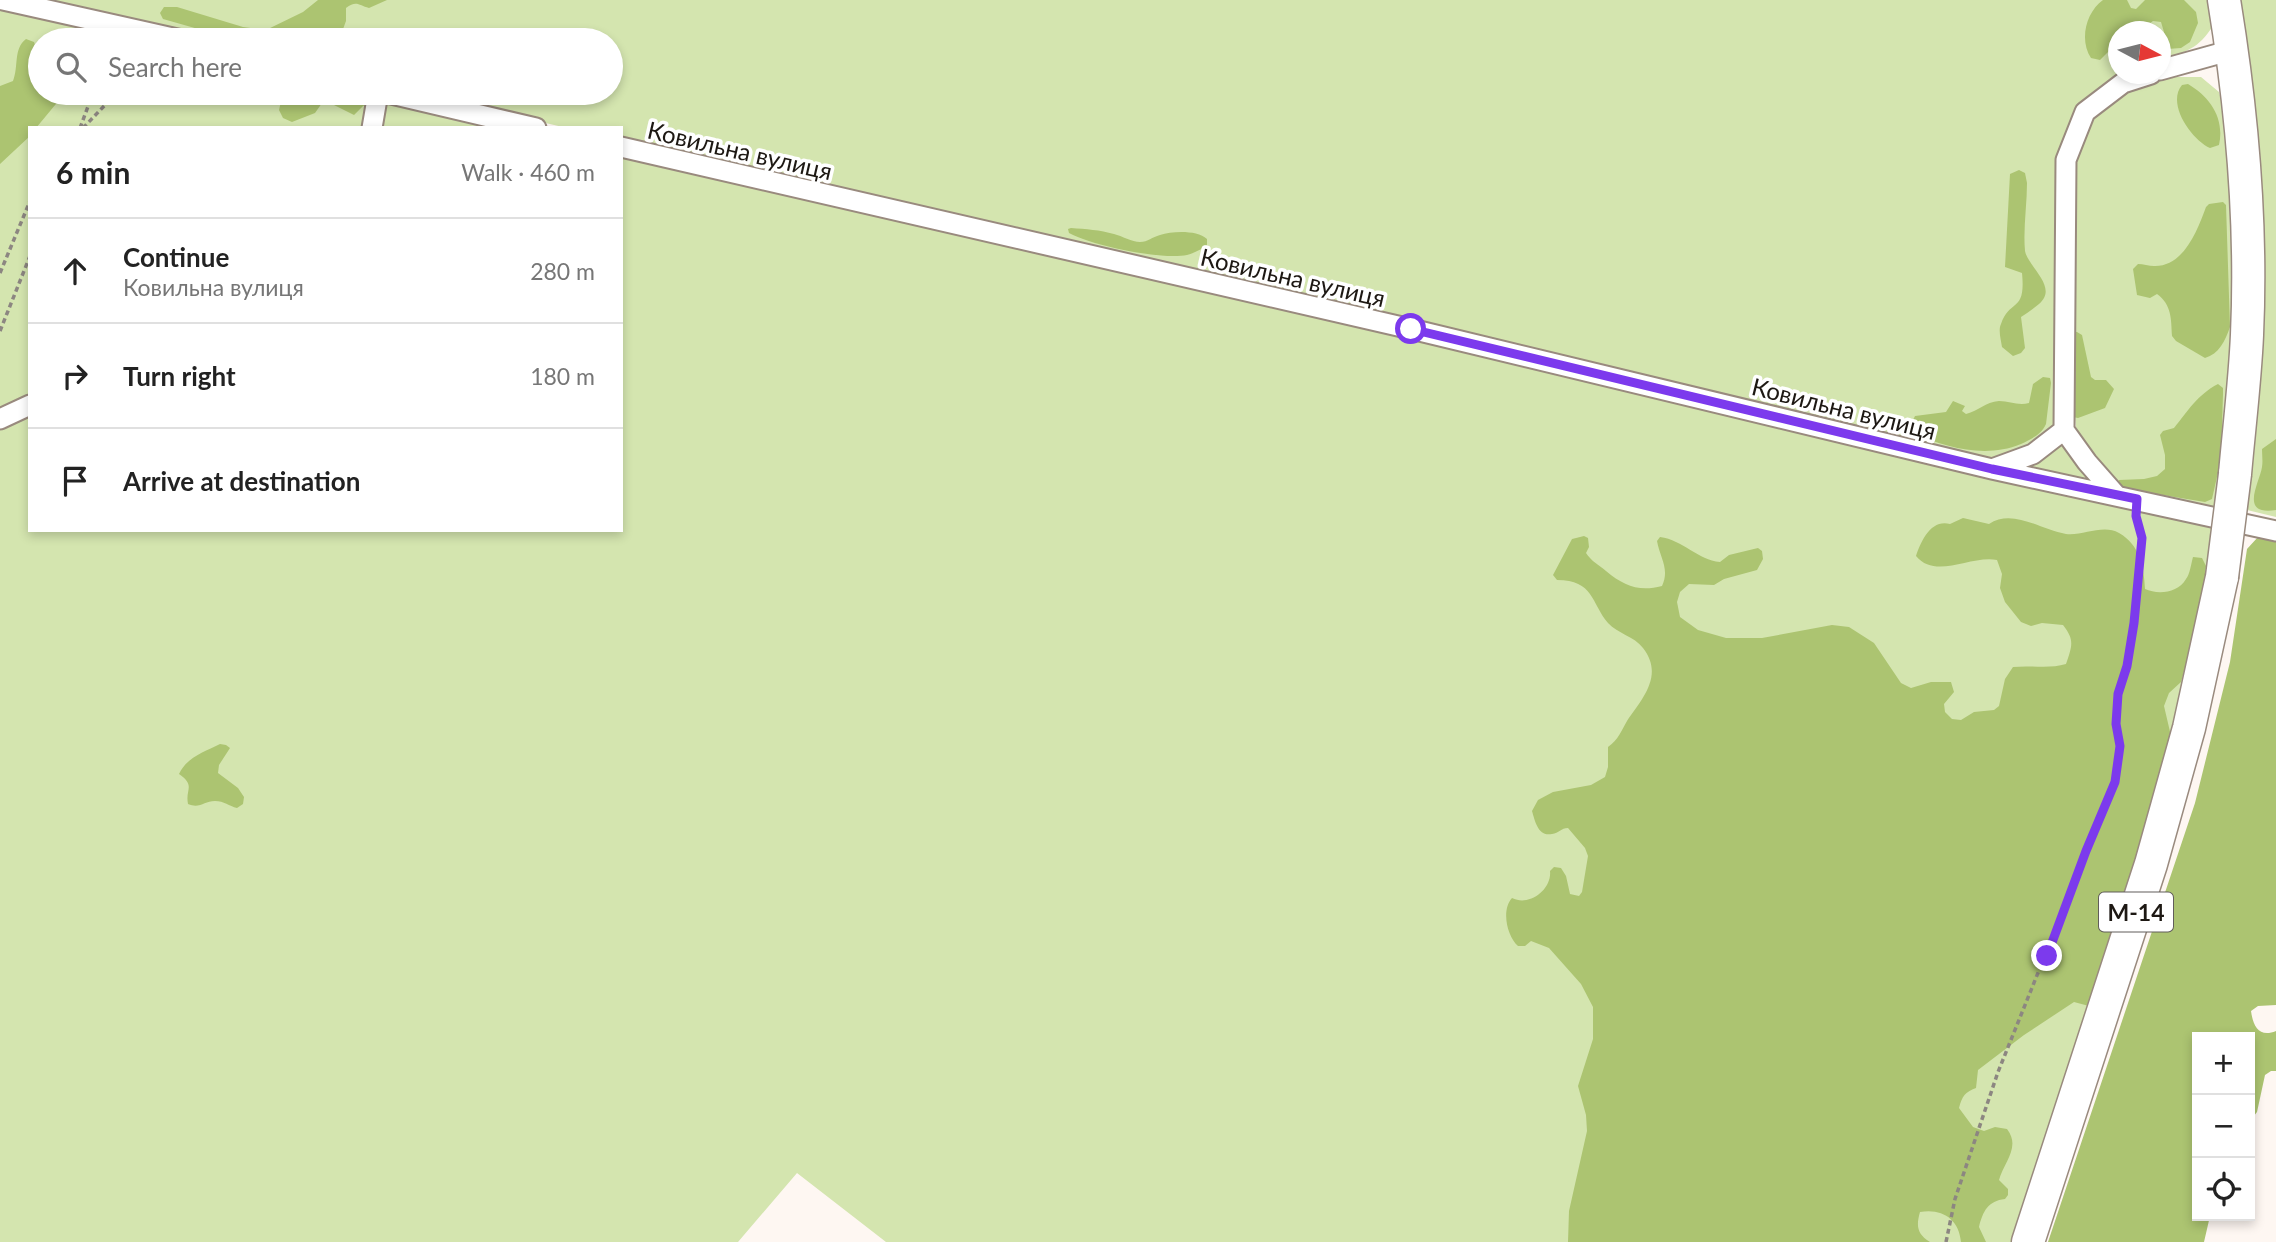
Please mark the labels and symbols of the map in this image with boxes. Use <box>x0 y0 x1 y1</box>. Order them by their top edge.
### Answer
north arrow <box>2108 21 2171 84</box>
street label: Ковильна вулиця <box>645 115 835 185</box>
street label: Ковильна вулиця <box>1198 242 1388 312</box>
route start <box>1395 313 1426 344</box>
street label: Ковильна вулиця <box>1749 371 1939 445</box>
road number: М-14 <box>2099 892 2173 931</box>
route end <box>2031 940 2062 971</box>

